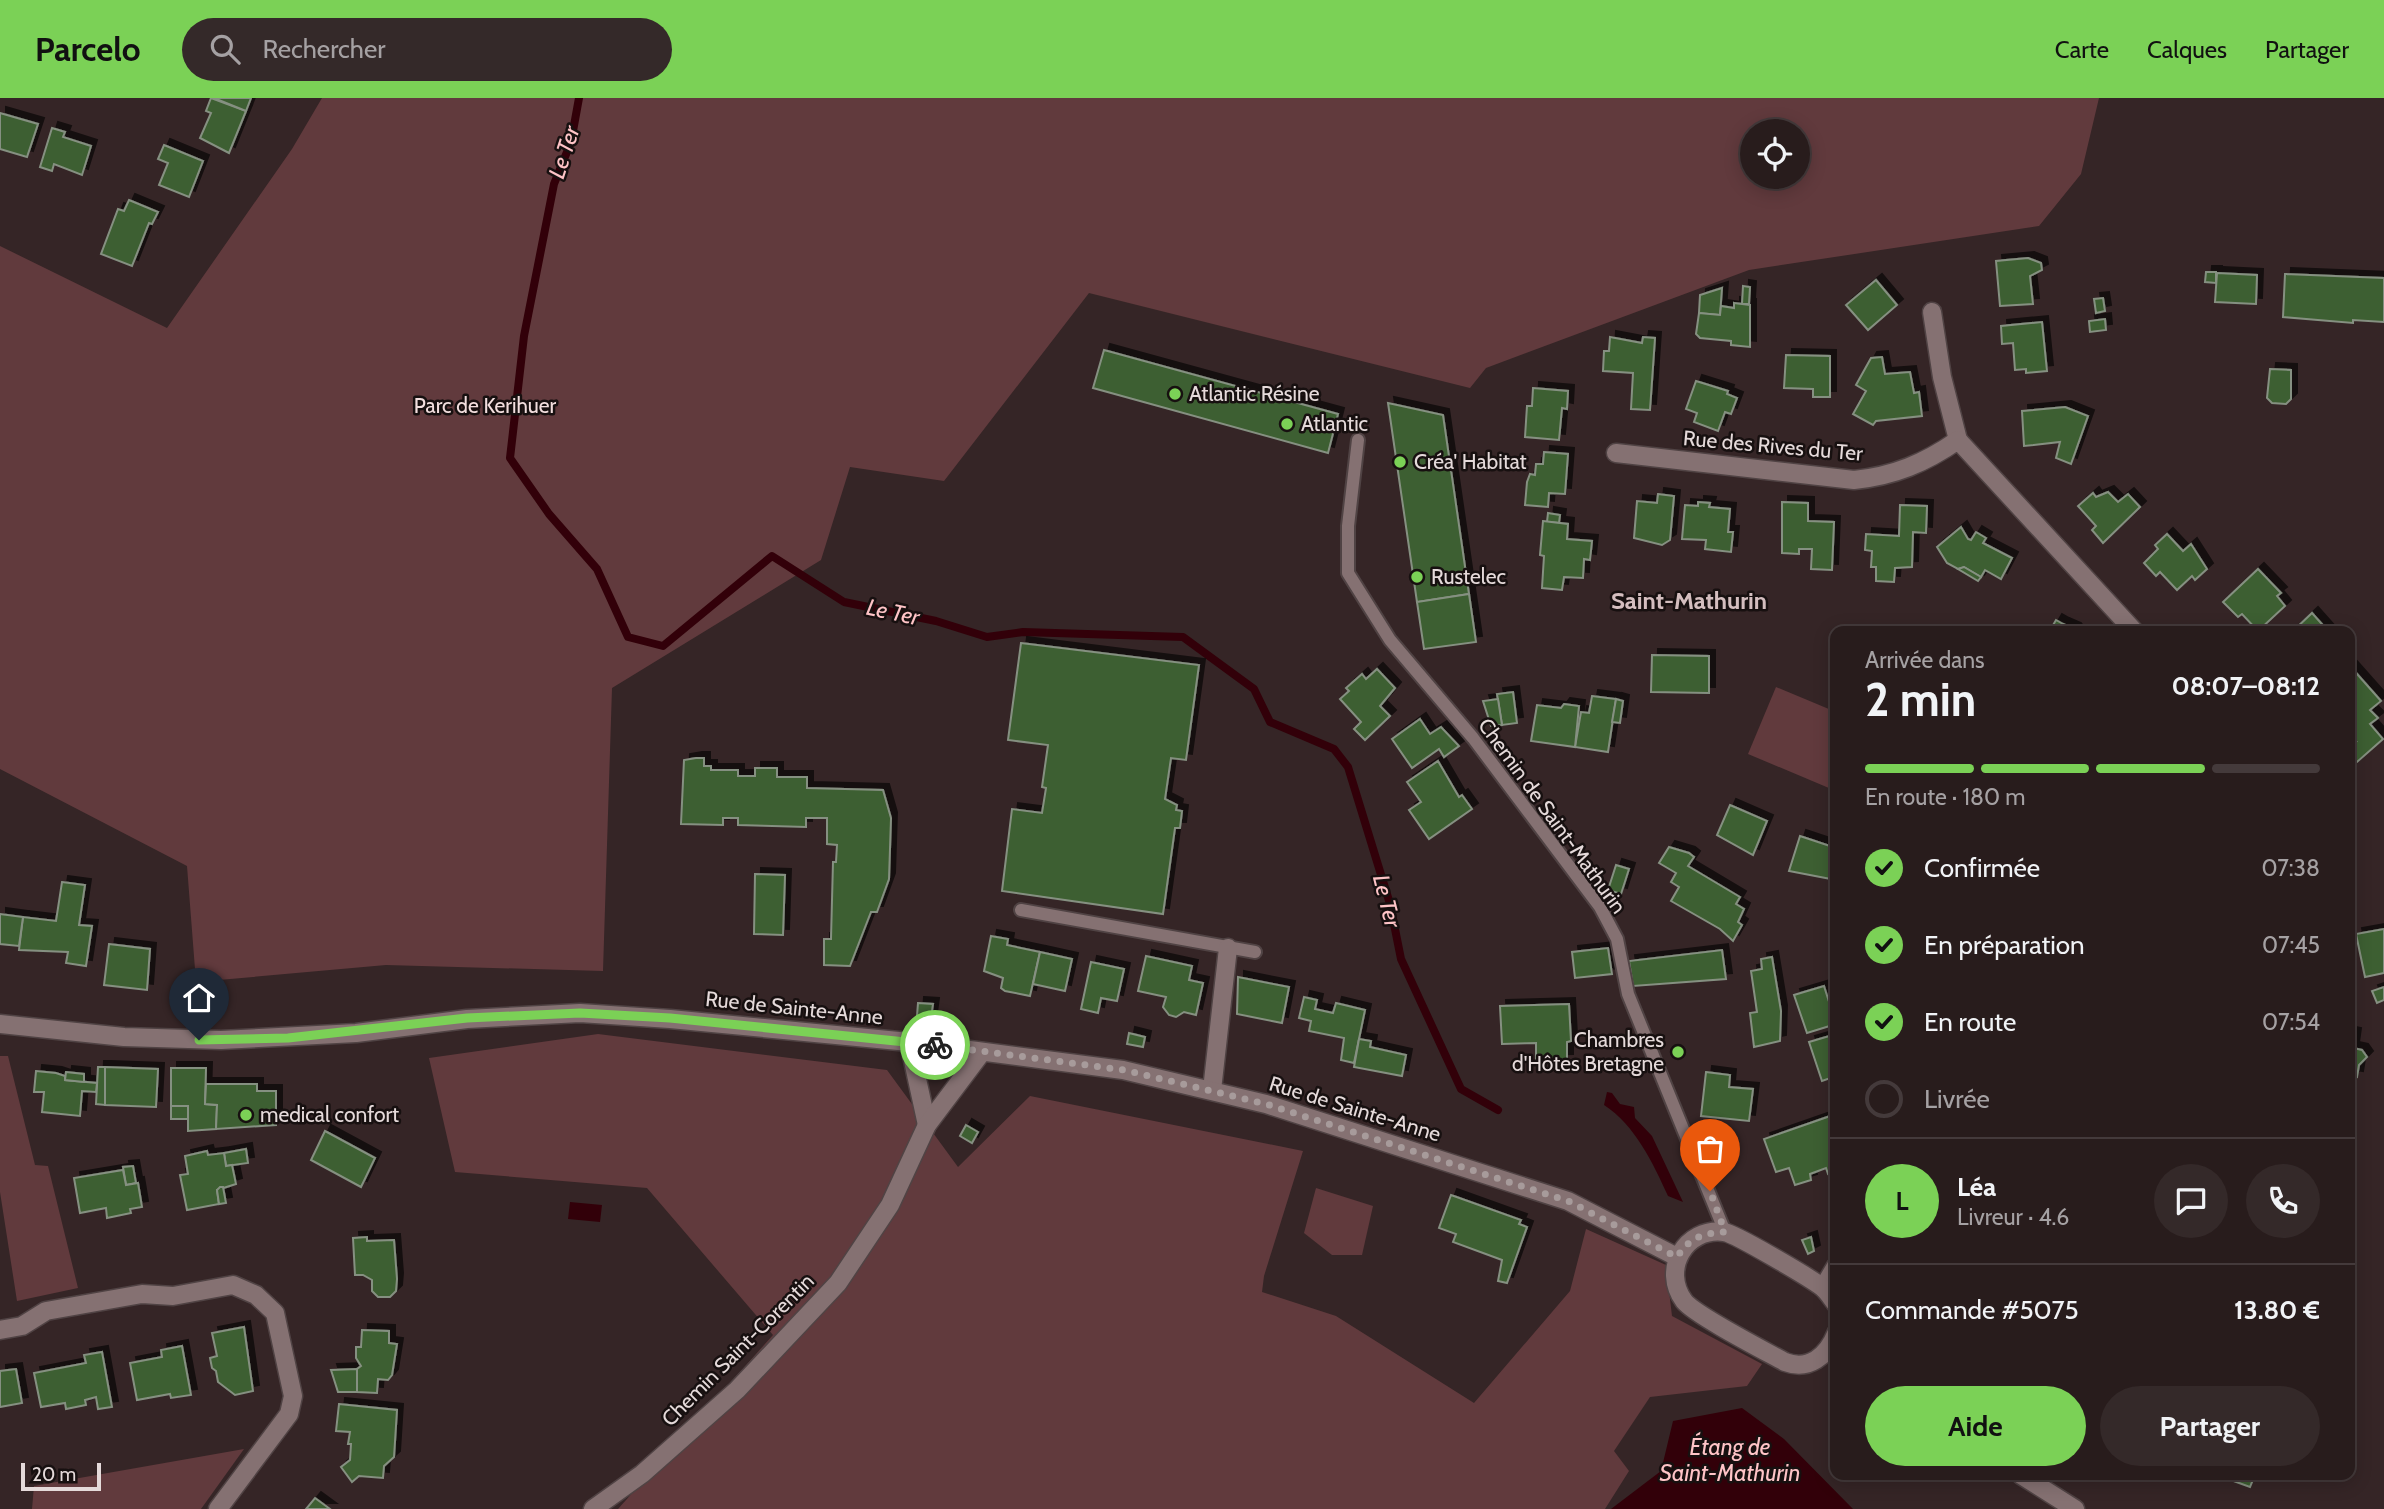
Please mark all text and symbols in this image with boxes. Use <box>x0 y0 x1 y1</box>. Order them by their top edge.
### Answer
search box <box>182 18 672 81</box>
text: Parcelo <box>35 29 140 69</box>
icon: search <box>206 30 244 68</box>
text: Rechercher <box>262 33 385 65</box>
text: Carte <box>2055 35 2109 64</box>
text: Calques <box>2147 35 2227 64</box>
text: Partager <box>2265 35 2349 64</box>
map controls <box>1740 119 1810 189</box>
button: locate <box>1740 119 1810 189</box>
water label: Le Ter <box>542 121 586 182</box>
place label: Atlantic Résine <box>1189 381 1320 406</box>
marker: Atlantic Résine <box>1167 386 1183 402</box>
park label: Parc de Kerihuer <box>414 393 557 418</box>
place label: Atlantic <box>1301 411 1368 436</box>
marker: Atlantic <box>1279 416 1295 432</box>
street label: Rue des Rives du Ter <box>1682 425 1864 466</box>
place label: Créa' Habitat <box>1414 449 1527 474</box>
marker: Créa' Habitat <box>1392 454 1408 470</box>
place label: Rustelec <box>1431 564 1506 589</box>
marker: Rustelec <box>1409 569 1425 585</box>
district label: Saint-Mathurin <box>1611 586 1767 615</box>
water label: Le Ter <box>864 593 923 631</box>
text: Arrivée dans <box>1865 646 1985 674</box>
text: 08:07–08:12 <box>2171 670 2320 702</box>
text: 2 min <box>1865 672 1976 728</box>
street label: Chemin de Saint-Mathurin <box>1473 713 1632 918</box>
text: En route · 180 m <box>1865 783 2025 811</box>
icon: check <box>1865 849 1903 887</box>
text: Confirmée <box>1924 852 2040 884</box>
text: 07:38 <box>2261 854 2320 882</box>
water label: Le Ter <box>1367 872 1407 931</box>
icon: check <box>1865 926 1903 964</box>
text: En préparation <box>1924 929 2085 961</box>
text: 07:45 <box>2262 931 2320 959</box>
pin <box>169 968 229 1040</box>
icon: home <box>180 979 218 1017</box>
street label: Rue de Sainte-Anne <box>704 986 884 1029</box>
icon: check <box>1865 1003 1903 1041</box>
text: En route <box>1924 1006 2016 1038</box>
text: 07:54 <box>2262 1008 2320 1036</box>
courier <box>900 1010 970 1080</box>
icon: bike <box>916 1026 954 1064</box>
place label: Chambres d'Hôtes Bretagne <box>1512 1027 1664 1076</box>
marker: Chambres d'Hôtes Bretagne <box>1670 1044 1686 1060</box>
street label: Rue de Sainte-Anne <box>1266 1071 1444 1147</box>
text: Livrée <box>1924 1083 1990 1115</box>
place label: medical confort <box>260 1102 399 1127</box>
marker: medical confort <box>238 1107 254 1123</box>
pin <box>1680 1119 1740 1191</box>
icon: bag <box>1691 1130 1729 1168</box>
button: chat <box>2154 1164 2228 1238</box>
button: phone <box>2246 1164 2320 1238</box>
text: Léa <box>1957 1171 1996 1203</box>
text: L <box>1895 1185 1909 1217</box>
text: Livreur · 4.6 <box>1957 1203 2069 1231</box>
street label: Chemin Saint-Corentin <box>656 1268 819 1431</box>
text: Commande #5075 <box>1865 1294 2079 1326</box>
text: 13.80 € <box>2234 1294 2320 1326</box>
button: Aide <box>1865 1386 2086 1466</box>
button: Partager <box>2100 1386 2320 1466</box>
water label: Étang de Saint-Mathurin <box>1660 1431 1800 1487</box>
scale bar <box>21 1460 102 1492</box>
text: 20 m <box>32 1463 76 1486</box>

